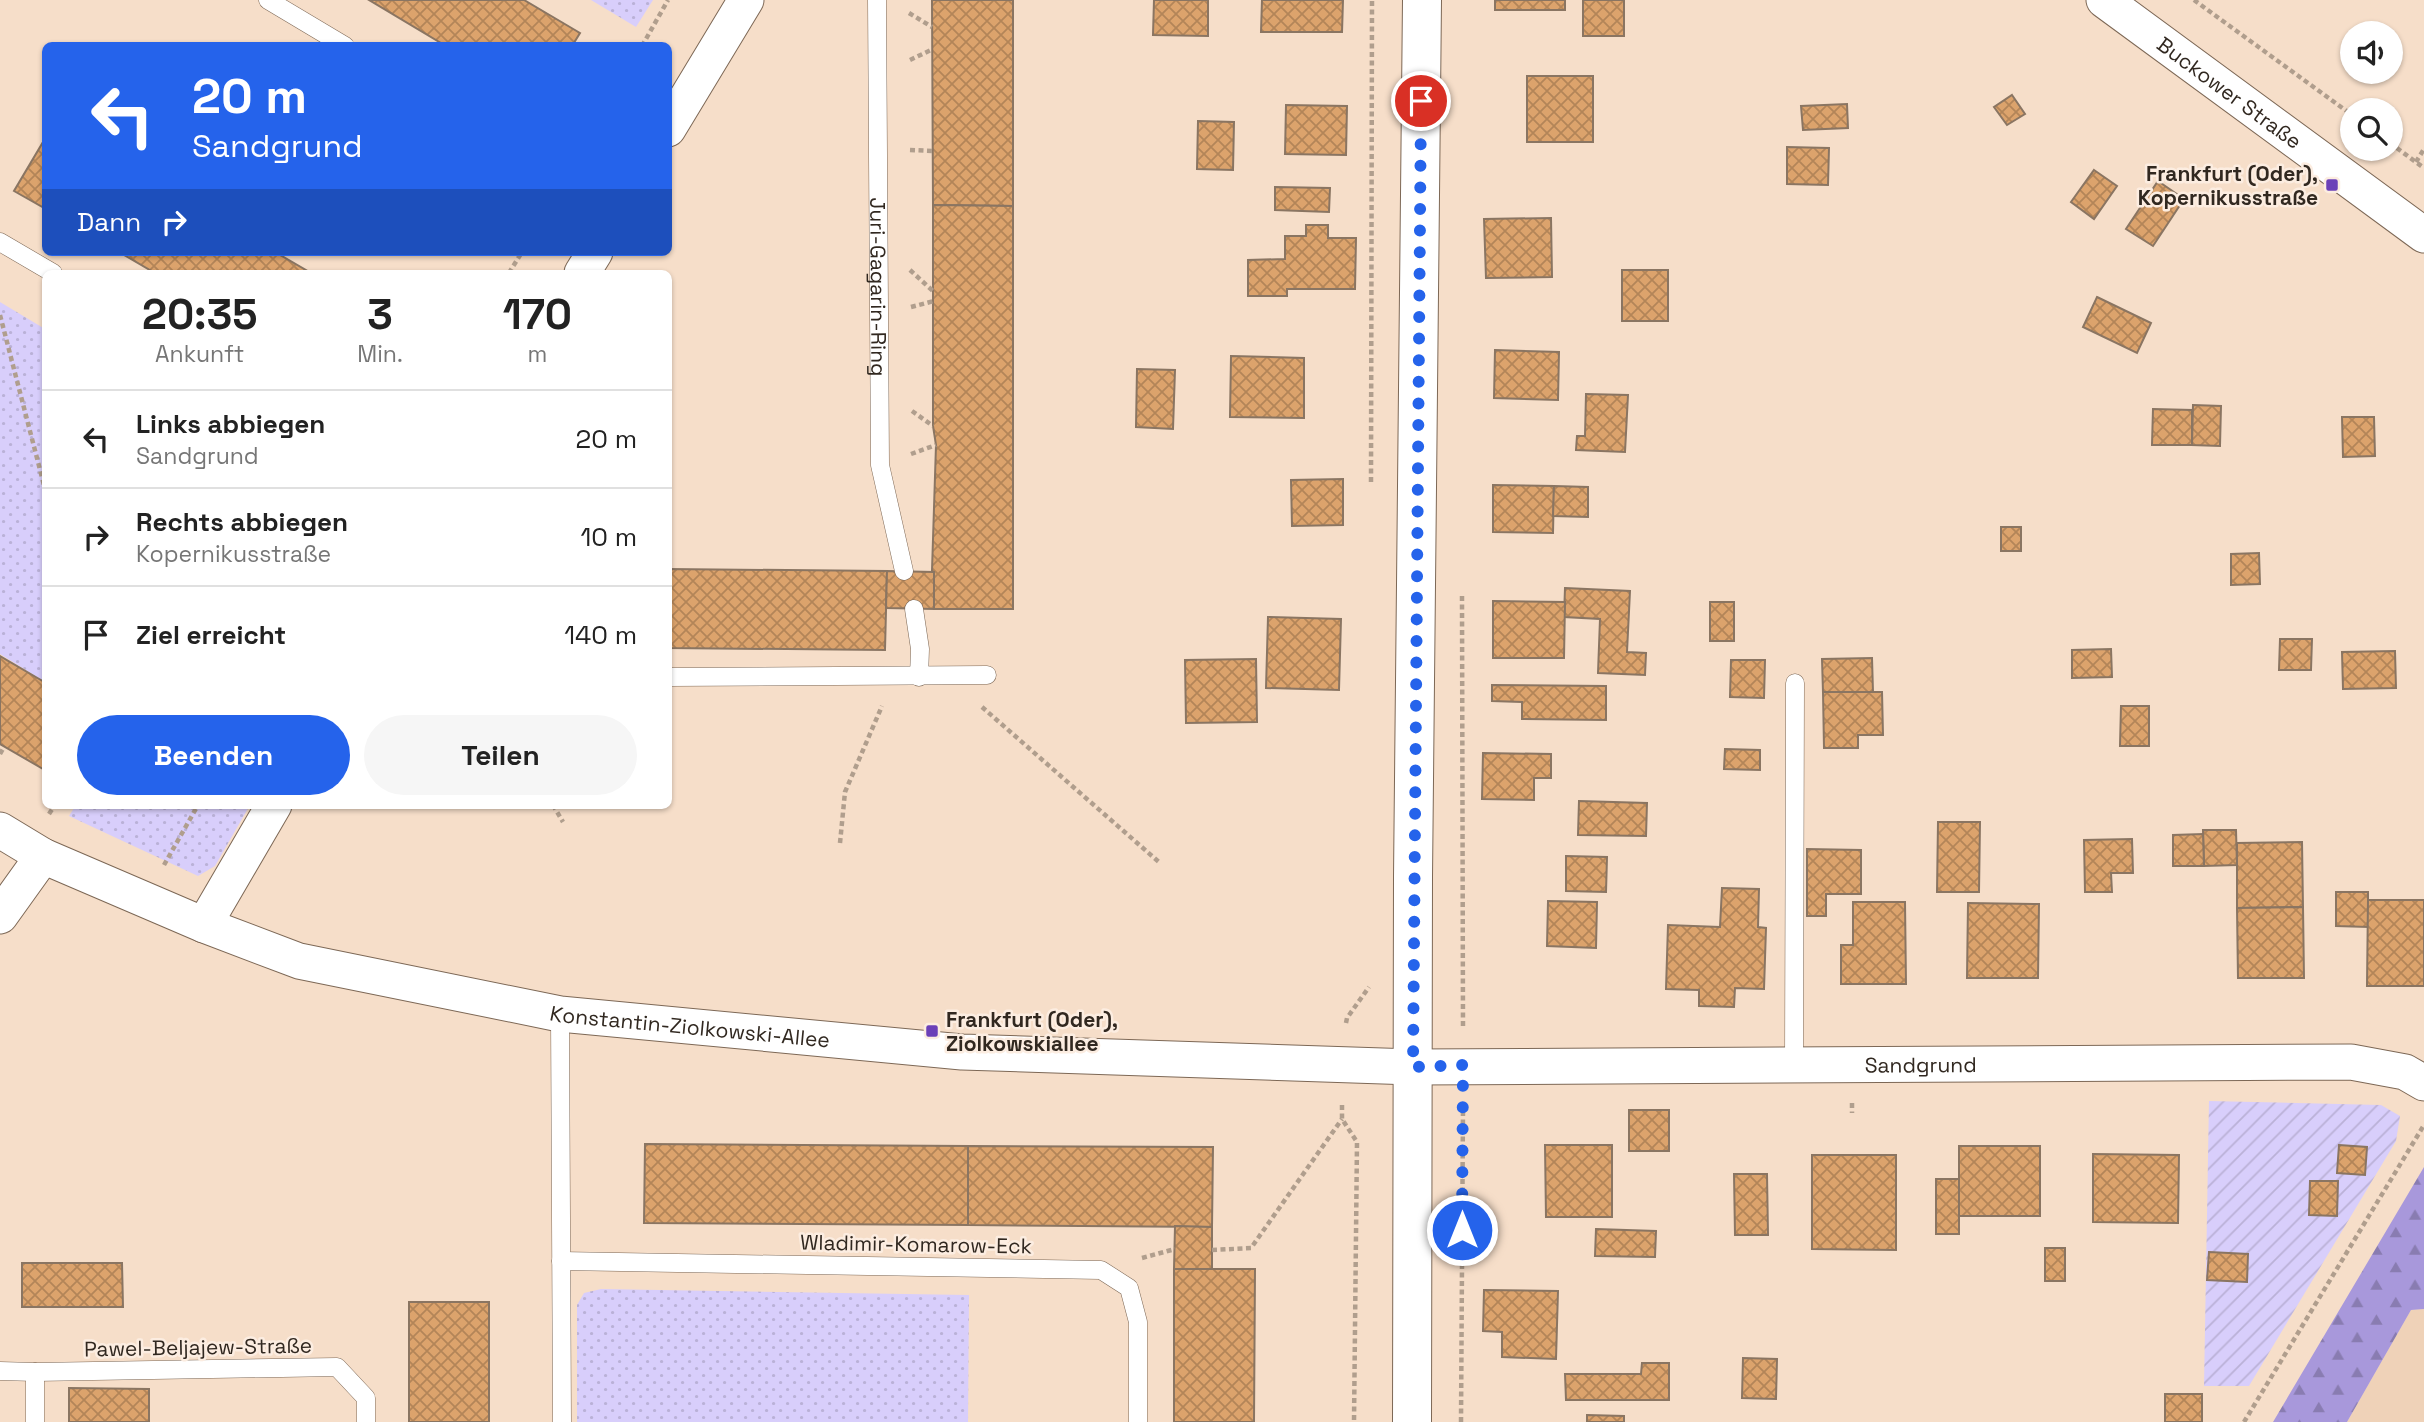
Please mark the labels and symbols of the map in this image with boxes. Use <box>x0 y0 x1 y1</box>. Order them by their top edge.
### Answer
street label: Buckower Straße <box>2152 30 2307 154</box>
pin <box>1391 71 1451 131</box>
place label: Frankfurt (Oder), Kopernikusstraße <box>2138 160 2318 211</box>
marker: Frankfurt (Oder), Kopernikusstraße <box>2324 177 2340 193</box>
street label: Juri-Gagarin-Ring <box>865 197 893 377</box>
street label: Konstantin-Ziolkowski-Allee <box>548 999 831 1053</box>
place label: Frankfurt (Oder), Ziolkowskiallee <box>946 1006 1118 1057</box>
marker: Frankfurt (Oder), Ziolkowskiallee <box>924 1023 940 1039</box>
street label: Sandgrund <box>1865 1050 1977 1078</box>
position arrow <box>1425 1193 1499 1267</box>
street label: Wladimir-Komarow-Eck <box>800 1228 1032 1260</box>
street label: Pawel-Beljajew-Straße <box>84 1332 312 1362</box>

